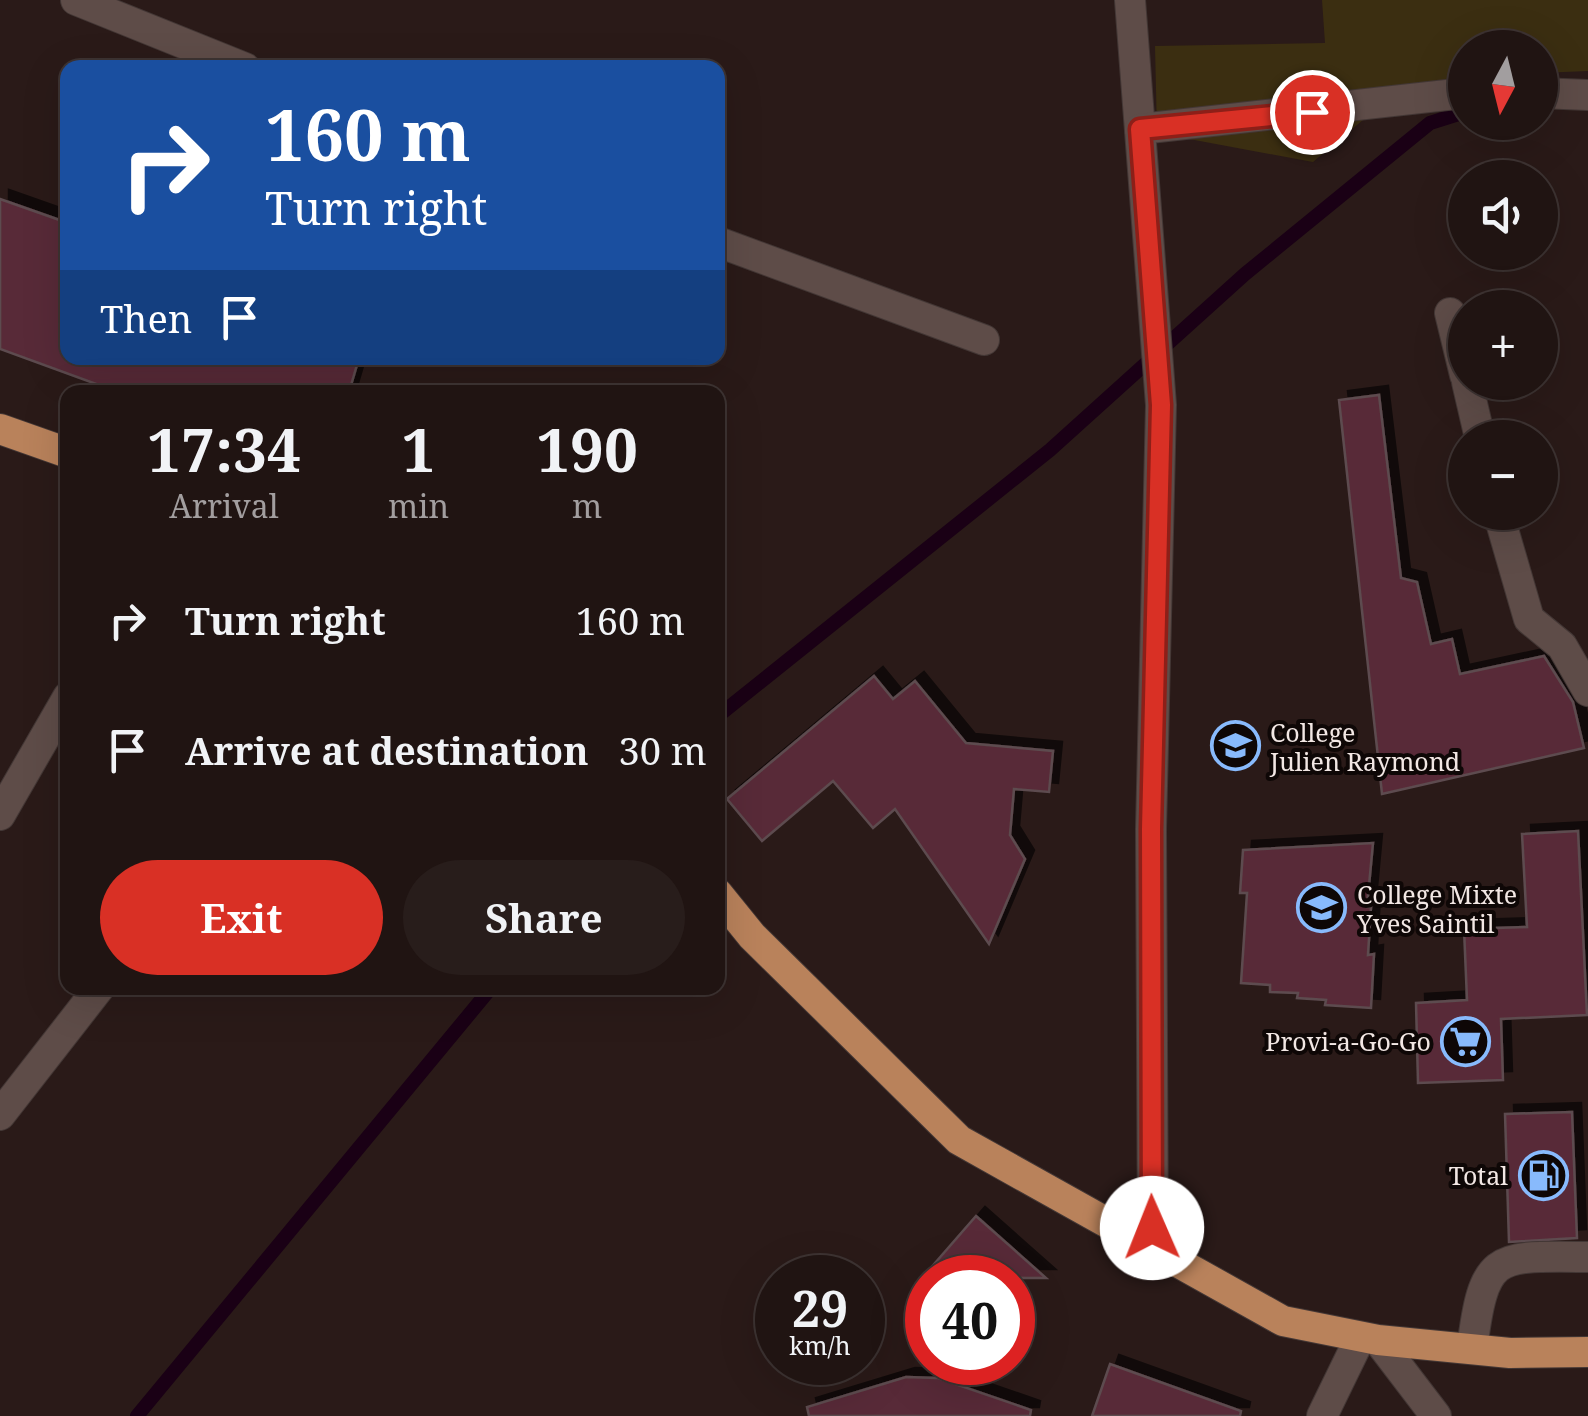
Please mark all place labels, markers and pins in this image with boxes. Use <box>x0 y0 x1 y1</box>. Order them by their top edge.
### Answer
pin <box>1270 70 1355 155</box>
place label: College Julien Raymond <box>1269 715 1460 778</box>
school or university icon: College Julien Raymond <box>1209 720 1261 772</box>
place label: College Mixte Yves Saintil <box>1356 877 1517 940</box>
school or university icon: College Mixte Yves Saintil <box>1296 882 1348 934</box>
supermarket icon: Provi-a-Go-Go <box>1440 1015 1492 1067</box>
place label: Provi-a-Go-Go <box>1265 1024 1431 1058</box>
fuel station icon: Total <box>1517 1149 1569 1201</box>
place label: Total <box>1449 1158 1508 1192</box>

